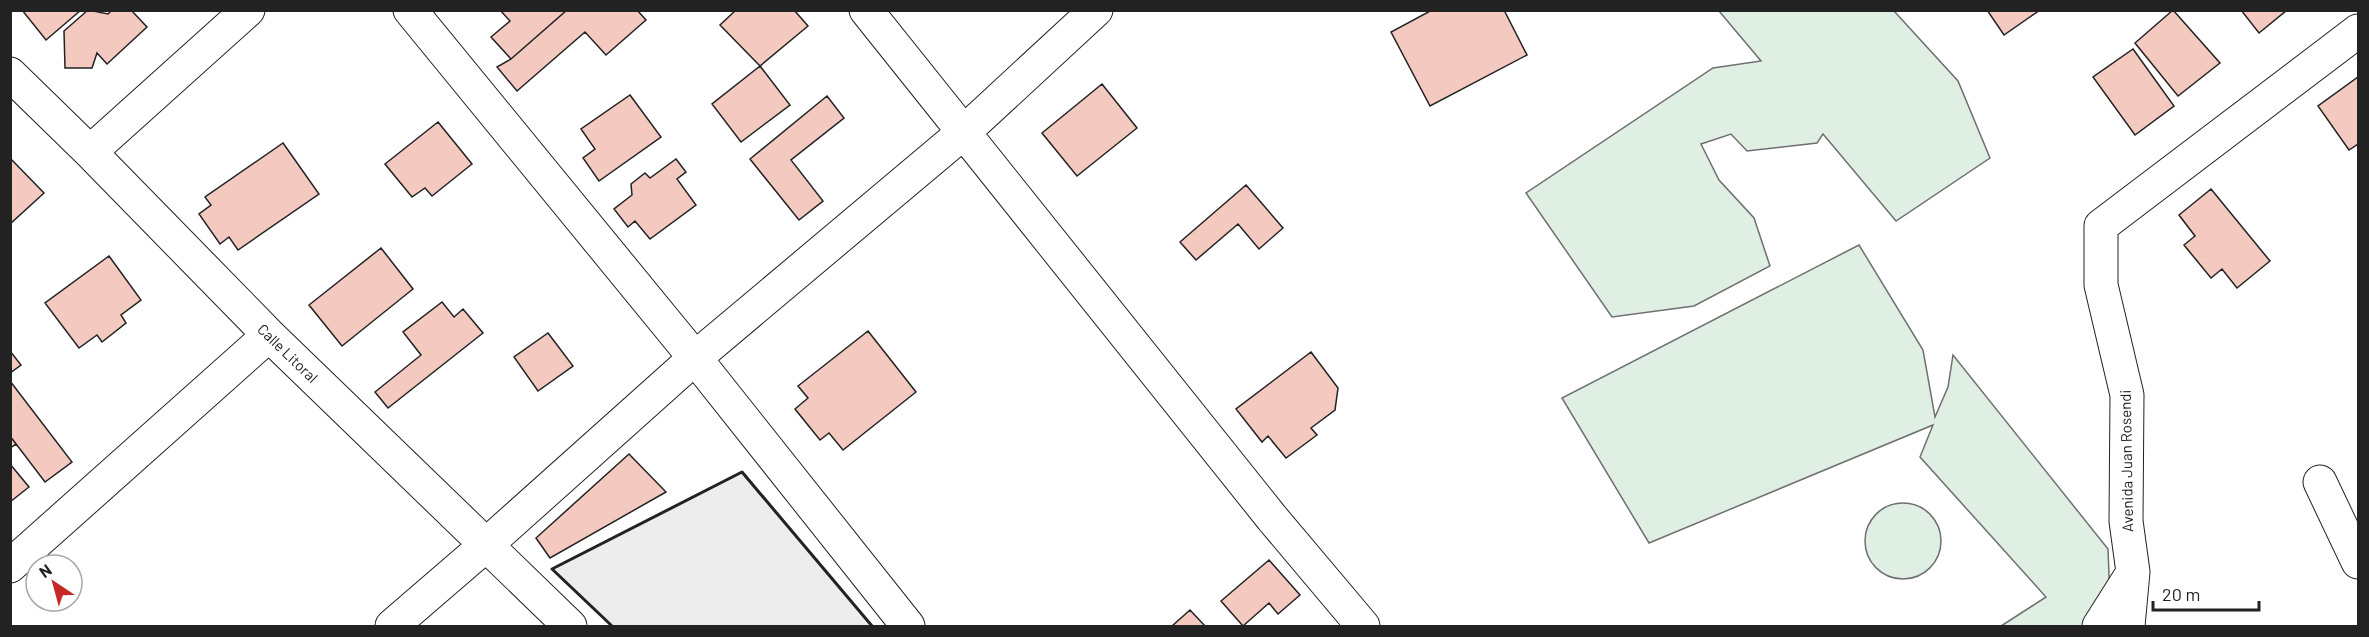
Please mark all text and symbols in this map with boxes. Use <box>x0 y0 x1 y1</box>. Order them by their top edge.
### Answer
street label: Calle Litoral <box>254 320 322 386</box>
street label: Avenida Juan Rosendi <box>2116 390 2136 532</box>
north arrow <box>24 553 84 613</box>
text: N <box>35 560 55 581</box>
scale bar <box>2153 574 2260 612</box>
text: 20 m <box>2162 583 2200 605</box>

